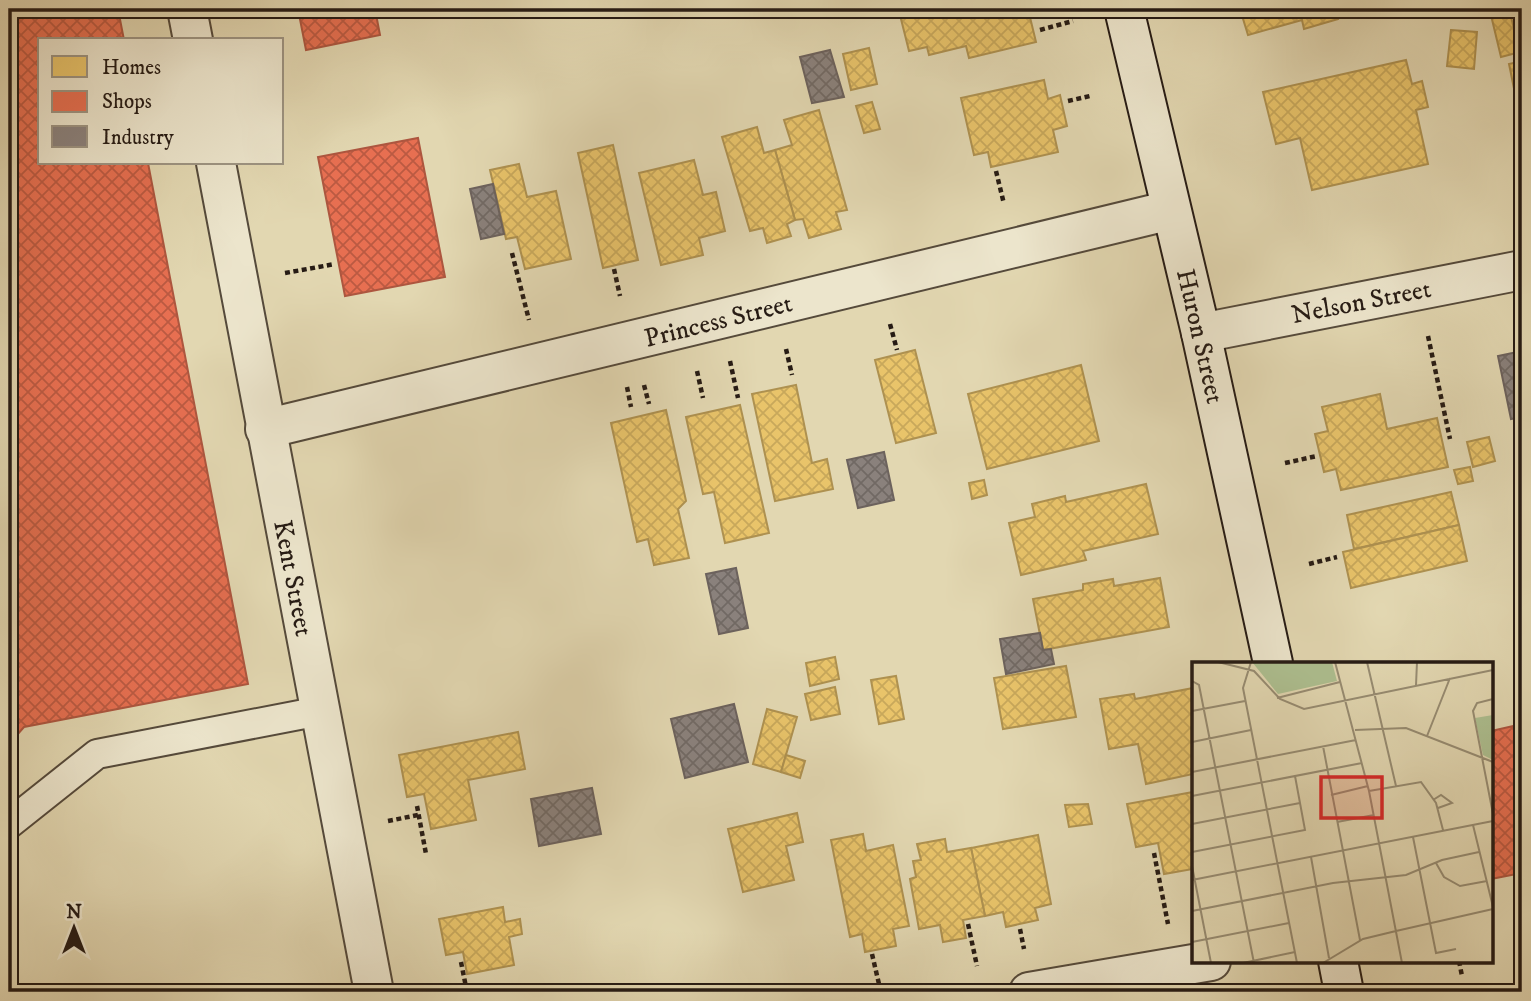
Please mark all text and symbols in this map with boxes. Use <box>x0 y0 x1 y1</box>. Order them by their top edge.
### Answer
legend <box>38 38 284 164</box>
text: Homes <box>102 55 161 81</box>
text: Shops <box>102 89 152 115</box>
text: Industry <box>102 125 175 151</box>
street label: Huron Street <box>1168 266 1231 407</box>
street label: Nelson Street <box>1289 273 1434 332</box>
street label: Princess Street <box>641 287 796 356</box>
street label: Kent Street <box>265 517 320 639</box>
inset map <box>1192 662 1492 962</box>
north arrow <box>38 892 108 962</box>
text: N <box>66 901 82 924</box>

